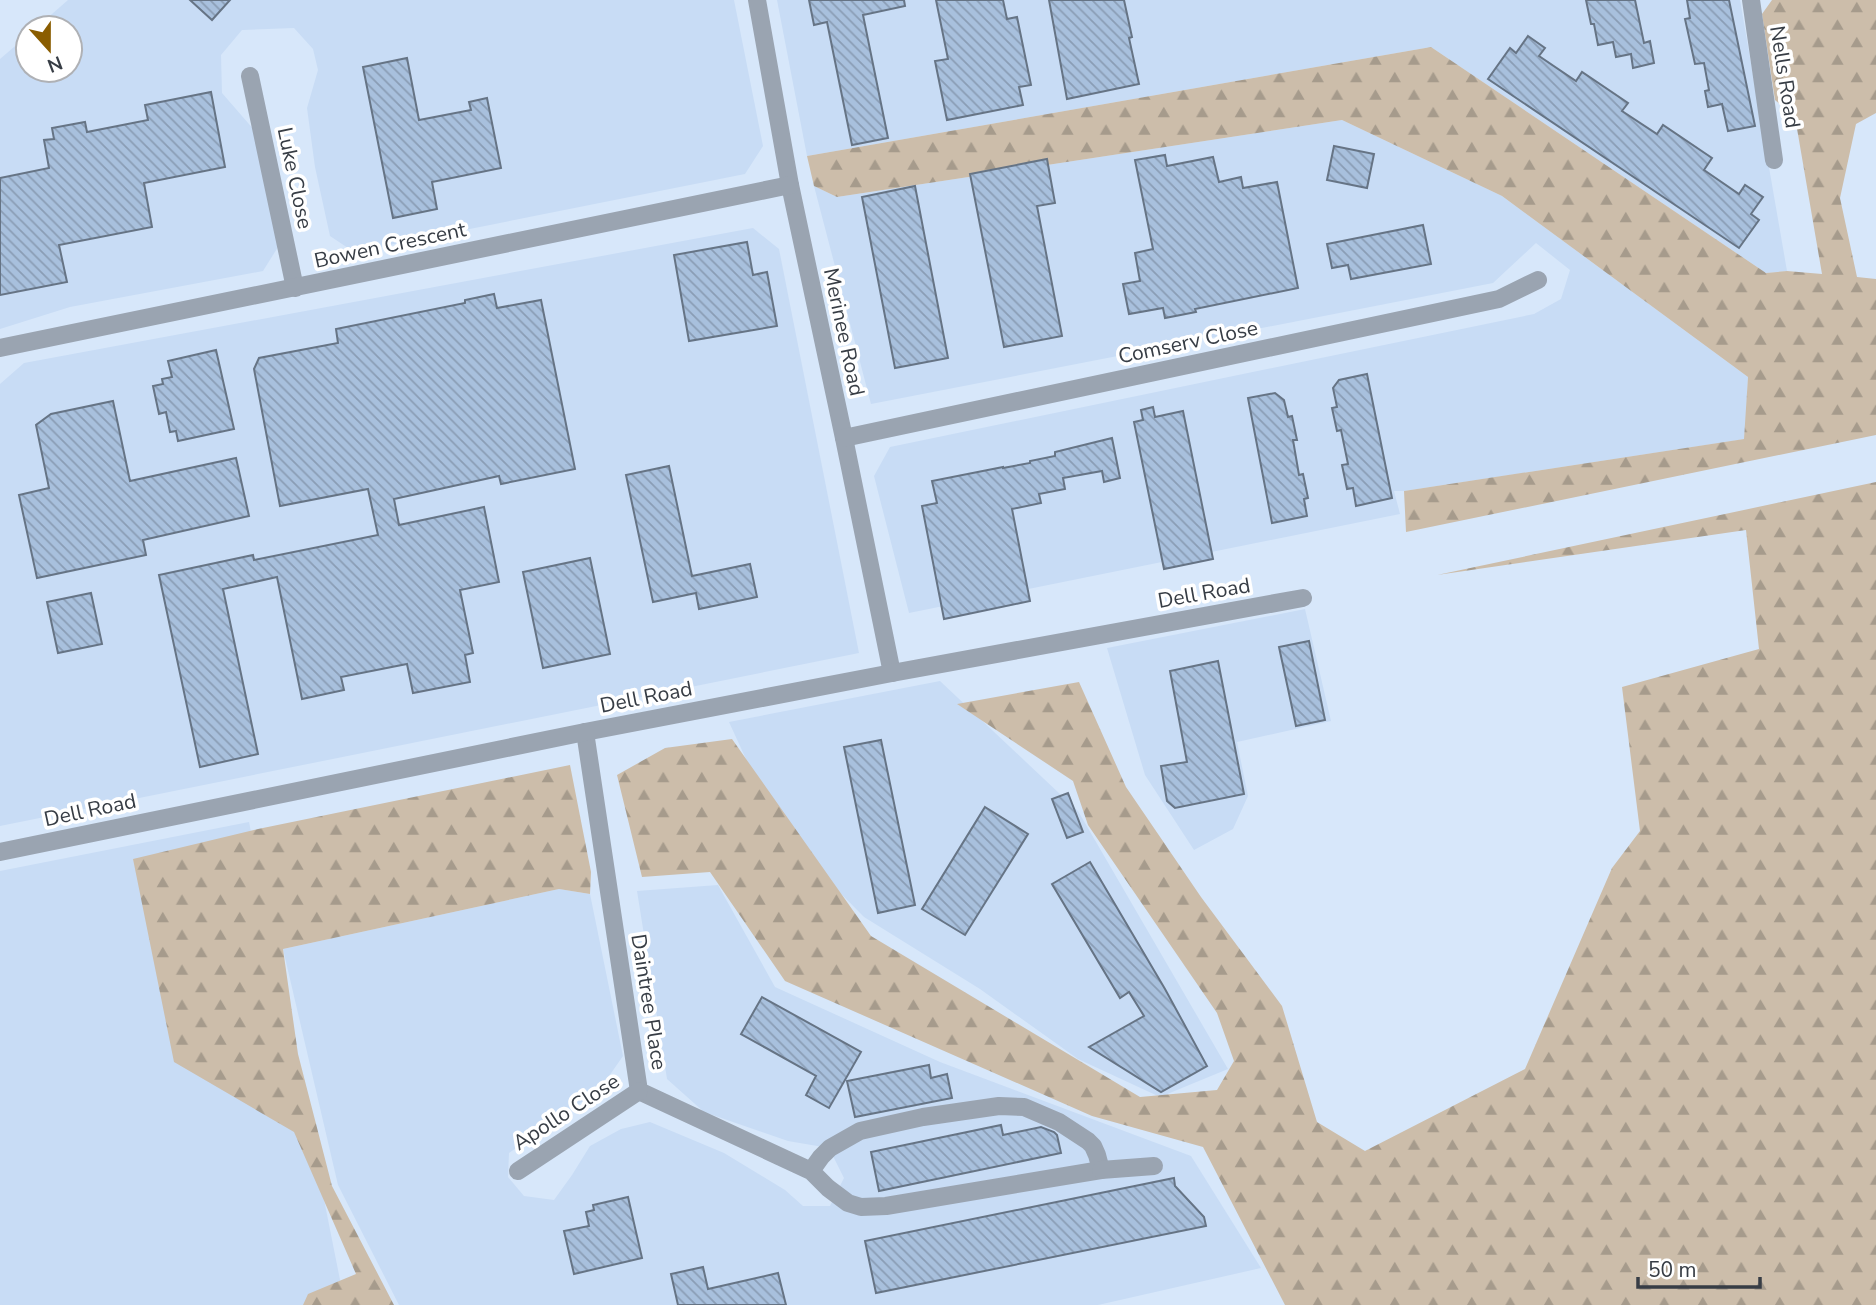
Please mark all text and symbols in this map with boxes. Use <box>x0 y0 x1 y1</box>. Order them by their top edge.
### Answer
north arrow <box>14 14 84 84</box>
street label: Nells Road <box>1763 24 1807 130</box>
text: N <box>43 49 66 79</box>
street label: Luke Close <box>271 125 319 231</box>
street label: Bowen Crescent <box>312 215 469 275</box>
street label: Merinee Road <box>817 265 871 399</box>
street label: Comserv Close <box>1116 314 1260 370</box>
street label: Dell Road <box>1156 571 1252 615</box>
street label: Dell Road <box>597 674 695 720</box>
street label: Dell Road <box>41 787 139 833</box>
street label: Daintree Place <box>624 932 674 1072</box>
street label: Apollo Close <box>507 1067 625 1157</box>
scale bar <box>1638 1246 1760 1290</box>
text: 50 m <box>1648 1256 1697 1284</box>

